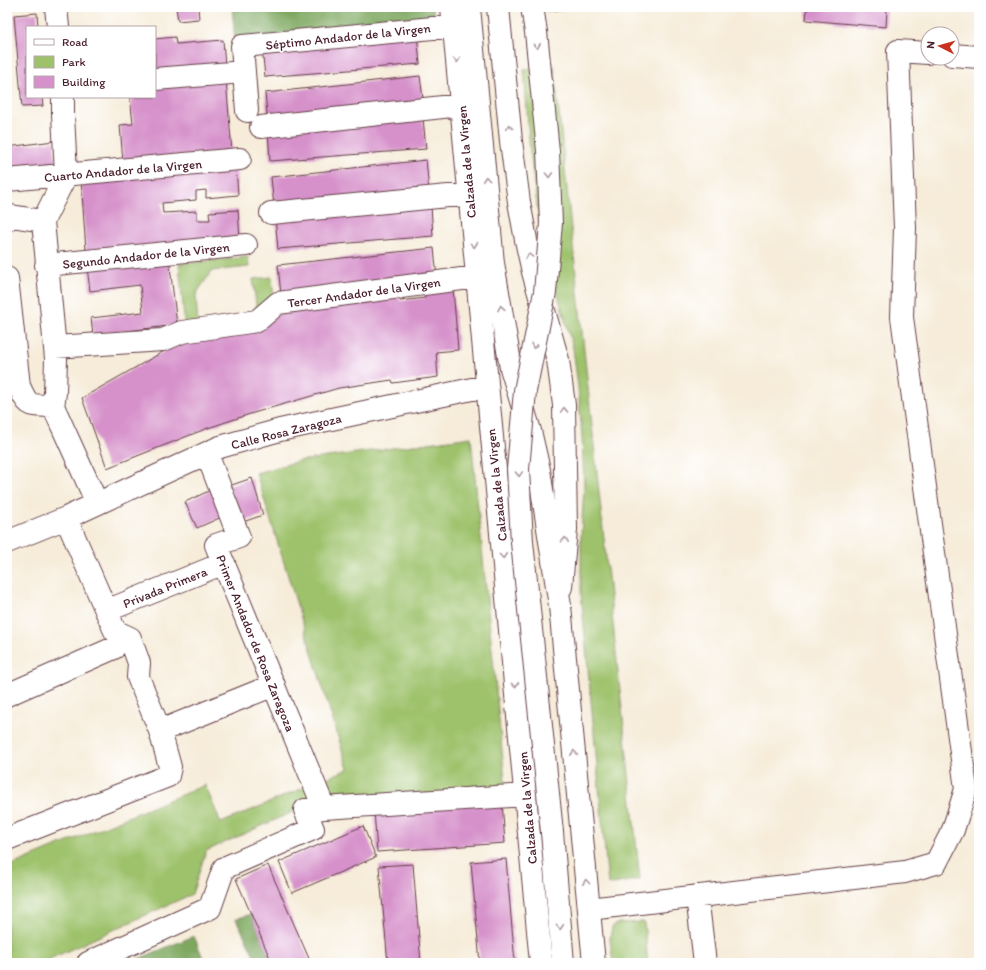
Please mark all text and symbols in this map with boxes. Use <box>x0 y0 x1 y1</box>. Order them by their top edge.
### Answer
street label: Séptimo Andador de la Virgen <box>265 20 432 53</box>
legend <box>26 26 156 98</box>
north arrow <box>920 26 960 66</box>
text: Road <box>62 35 88 49</box>
text: N <box>924 41 937 49</box>
one-way arrow <box>532 43 541 49</box>
text: Park <box>62 55 86 69</box>
one-way arrow <box>452 57 461 63</box>
text: Building <box>62 75 106 89</box>
street label: Calzada de la Virgen <box>454 105 479 219</box>
one-way arrow <box>505 124 514 131</box>
street label: Cuarto Andador de la Virgen <box>43 156 203 185</box>
one-way arrow <box>545 172 554 178</box>
one-way arrow <box>481 176 490 182</box>
street label: Segundo Andador de la Virgen <box>62 239 231 272</box>
one-way arrow <box>469 242 478 248</box>
one-way arrow <box>526 253 534 259</box>
street label: Tercer Andador de la Virgen <box>287 274 442 311</box>
one-way arrow <box>497 304 506 311</box>
one-way arrow <box>530 342 539 349</box>
one-way arrow <box>559 407 568 413</box>
street label: Calle Rosa Zaragoza <box>229 410 343 452</box>
street label: Calzada de la Virgen <box>483 428 510 542</box>
one-way arrow <box>515 471 523 477</box>
one-way arrow <box>561 537 570 543</box>
street label: Primer Andador de Rosa Zaragoza <box>213 553 298 734</box>
one-way arrow <box>499 553 508 559</box>
street label: Privada Primera <box>121 564 210 611</box>
one-way arrow <box>511 682 520 688</box>
one-way arrow <box>570 750 579 756</box>
street label: Calzada de la Virgen <box>515 751 540 865</box>
one-way arrow <box>582 879 591 885</box>
one-way arrow <box>555 924 564 930</box>

